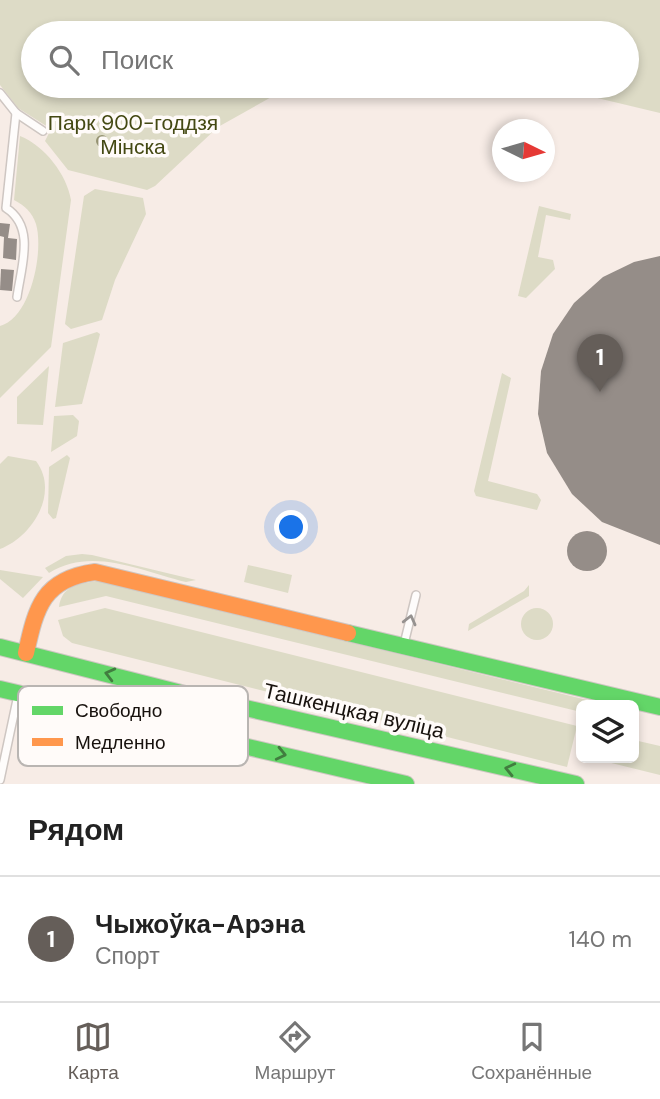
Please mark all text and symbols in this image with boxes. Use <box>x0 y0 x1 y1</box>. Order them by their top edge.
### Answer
search box <box>21 21 639 98</box>
icon: search <box>45 41 83 79</box>
text: Поиск <box>101 43 173 77</box>
park label: Парк 900-годдзя Мінска <box>48 109 218 161</box>
north arrow <box>492 119 555 182</box>
pin: 1 <box>577 334 623 392</box>
your location <box>274 510 308 544</box>
one-way arrow <box>402 614 416 626</box>
one-way arrow <box>104 668 116 682</box>
street label: Ташкенцкая вуліца <box>261 677 447 745</box>
legend <box>18 686 248 766</box>
text: Свободно <box>75 698 162 723</box>
map controls <box>576 700 639 763</box>
button: layers <box>576 700 639 763</box>
text: Медленно <box>75 730 165 755</box>
one-way arrow <box>275 746 287 761</box>
one-way arrow <box>504 762 516 777</box>
text: Рядом <box>28 810 124 849</box>
text: Чыжоўка-Арэна <box>95 907 305 941</box>
text: 1 <box>47 924 55 954</box>
text: 140 m <box>569 924 632 954</box>
text: Спорт <box>95 941 160 971</box>
tab: Карта <box>68 1018 119 1085</box>
tab: Маршрут <box>254 1018 335 1085</box>
tab: Сохранённые <box>471 1018 592 1085</box>

